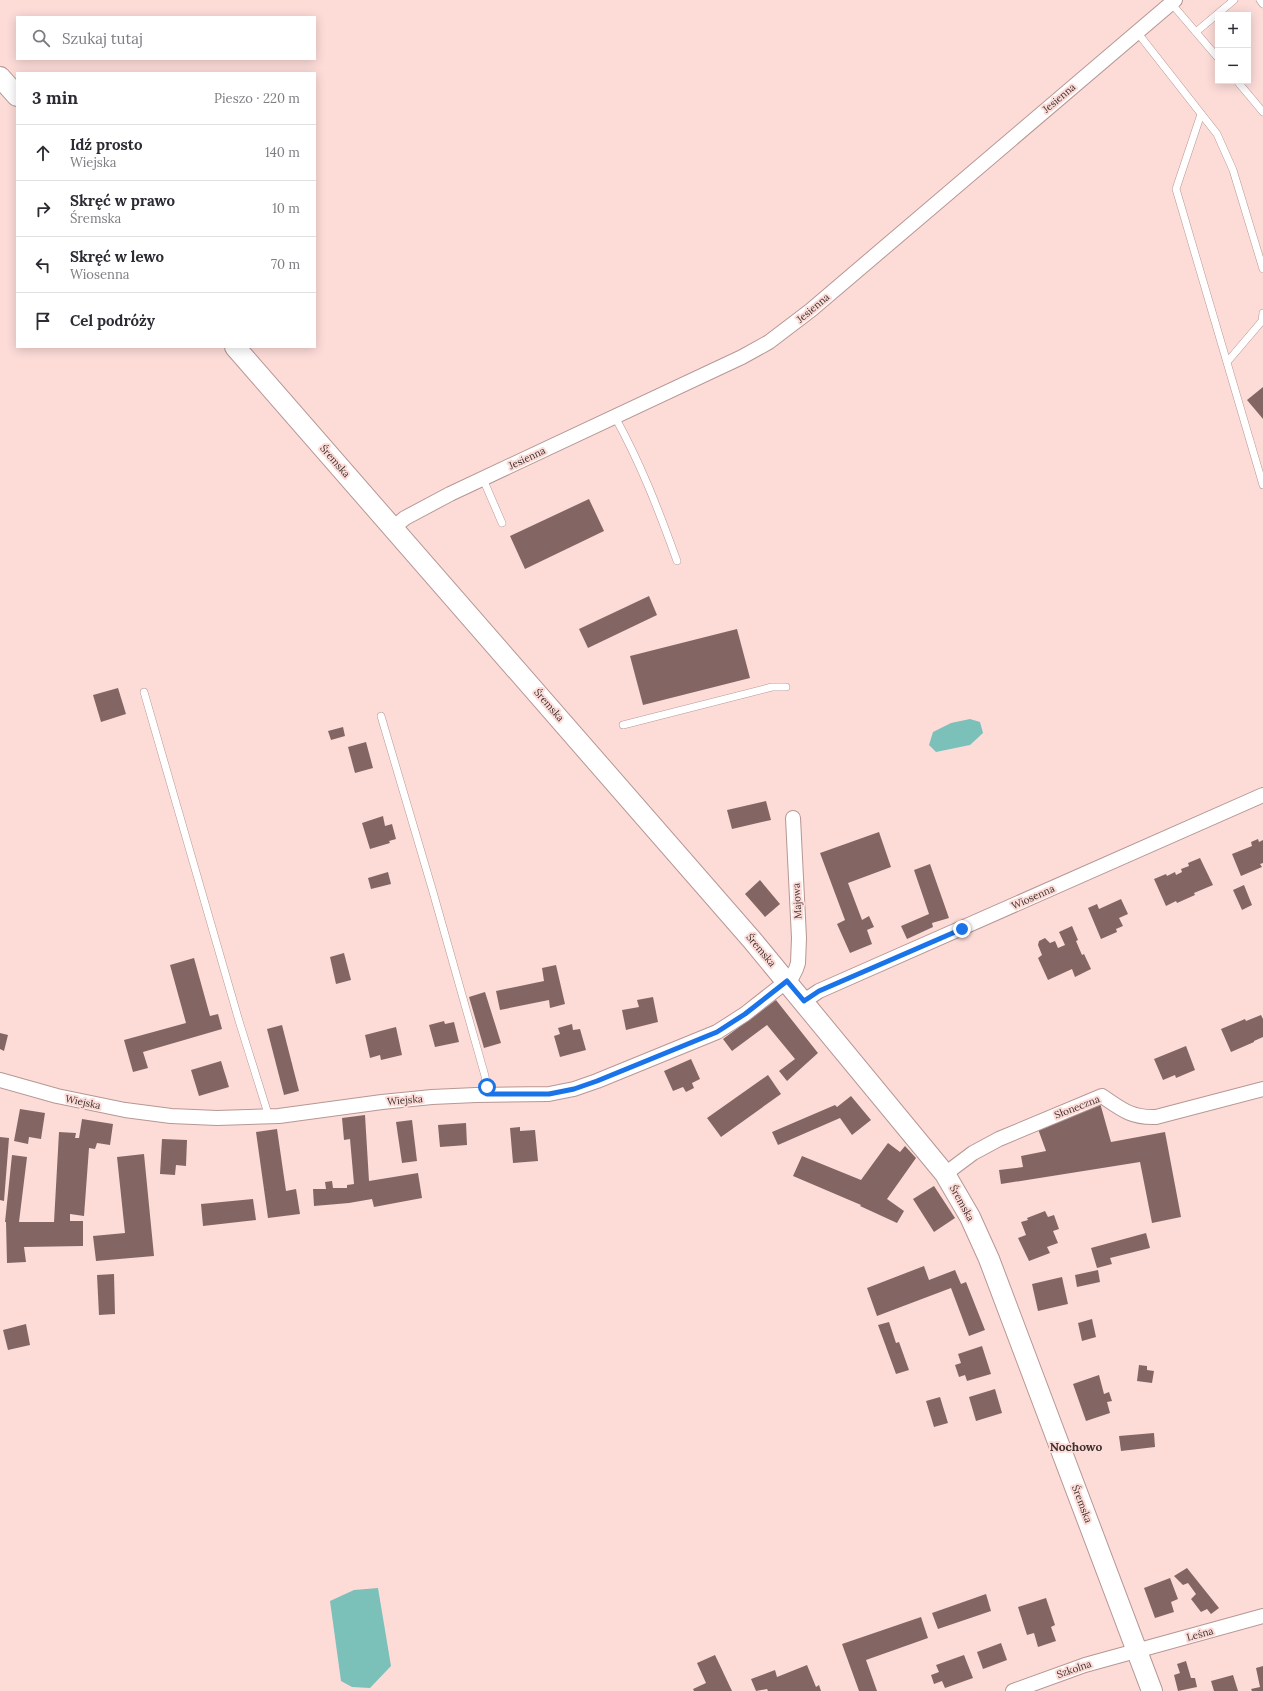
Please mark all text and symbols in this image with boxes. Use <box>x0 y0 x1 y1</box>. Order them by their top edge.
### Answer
map controls <box>1215 12 1251 84</box>
button: + <box>1215 12 1251 48</box>
search box <box>16 16 316 60</box>
icon: search <box>30 27 52 49</box>
text: Szukaj tutaj <box>62 29 143 48</box>
button: − <box>1215 48 1251 84</box>
street label: Jesienna <box>1039 80 1078 116</box>
text: 3 min <box>32 87 78 109</box>
text: Pieszo · 220 m <box>214 90 300 107</box>
text: Idź prosto <box>70 135 143 154</box>
icon: ahead <box>32 142 54 164</box>
text: 140 m <box>265 144 300 161</box>
text: Wiejska <box>70 154 117 171</box>
text: Skręć w prawo <box>70 191 175 210</box>
icon: right <box>32 198 54 220</box>
text: 10 m <box>272 200 300 217</box>
text: Śremska <box>70 210 121 227</box>
text: Skręć w lewo <box>70 247 164 266</box>
icon: left <box>32 254 54 276</box>
text: 70 m <box>271 256 300 273</box>
text: Wiosenna <box>70 266 130 283</box>
street label: Jesienna <box>793 290 832 326</box>
icon: arrive <box>32 310 54 332</box>
text: Cel podróży <box>70 311 155 330</box>
street label: Śremska <box>317 442 353 480</box>
street label: Jesienna <box>506 444 547 473</box>
street label: Śremska <box>531 686 567 724</box>
street label: Wiosenna <box>1009 882 1057 912</box>
street label: Majowa <box>790 883 804 919</box>
route end <box>953 920 971 938</box>
street label: Śremska <box>743 931 779 969</box>
route start <box>478 1078 496 1096</box>
street label: Wiejska <box>64 1092 102 1112</box>
street label: Wiejska <box>387 1092 423 1108</box>
street label: Słoneczna <box>1052 1092 1102 1122</box>
street label: Śremska <box>947 1183 977 1223</box>
district label: Nochowo <box>1050 1439 1102 1454</box>
street label: Śremska <box>1069 1483 1095 1525</box>
street label: Leśna <box>1185 1624 1215 1644</box>
street label: Szkolna <box>1055 1657 1093 1681</box>

